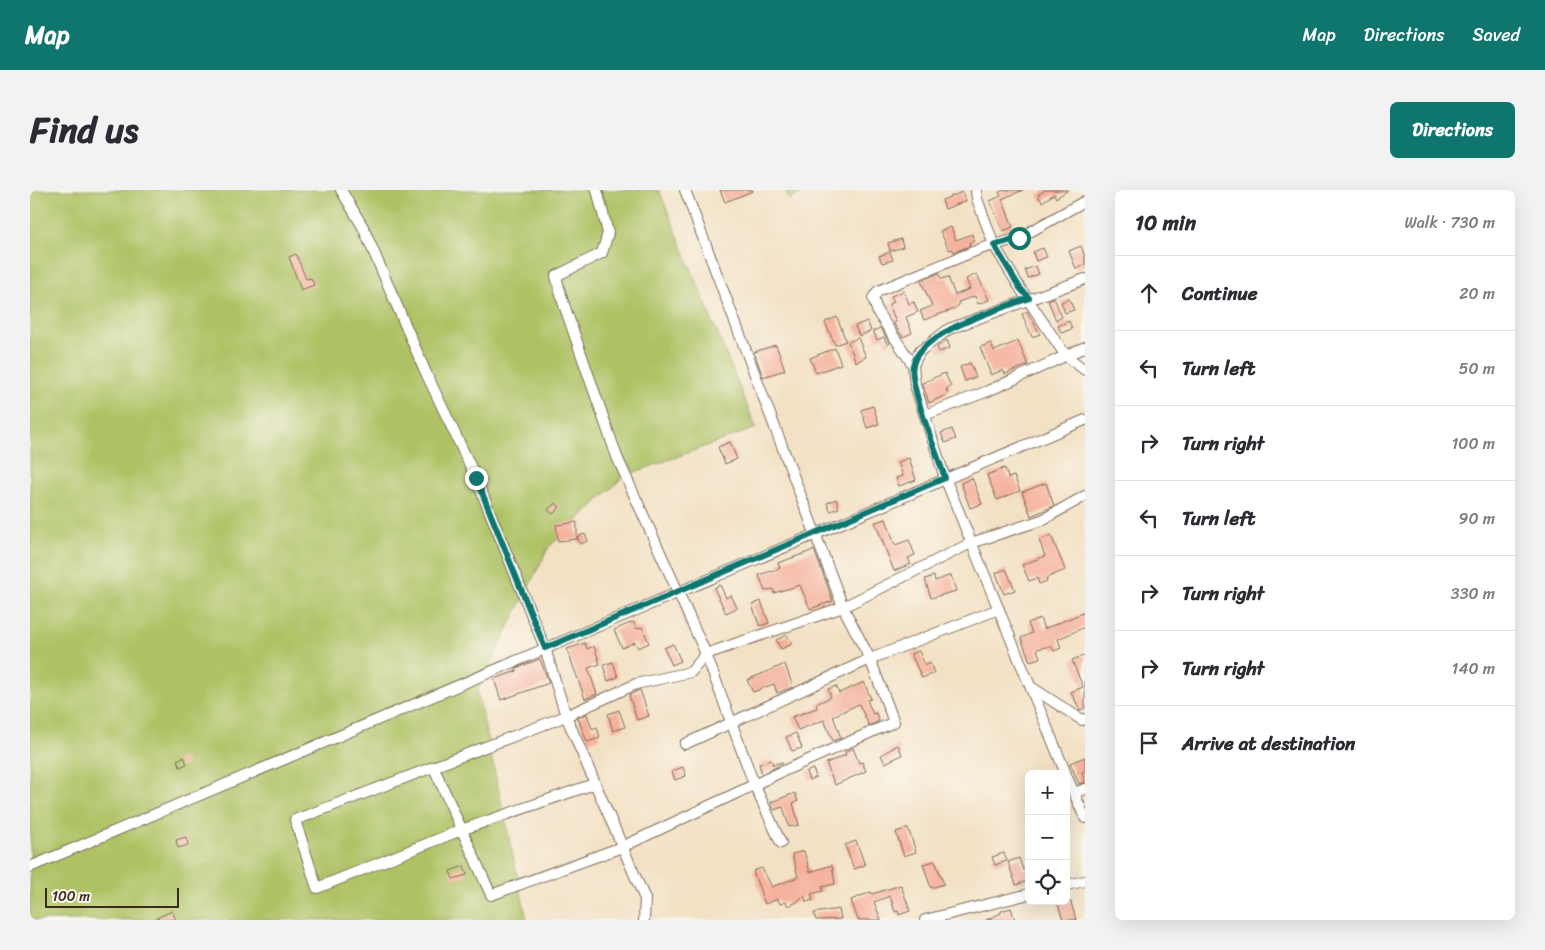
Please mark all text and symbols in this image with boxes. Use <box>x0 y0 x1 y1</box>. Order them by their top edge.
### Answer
text: Map <box>25 14 69 56</box>
text: Map <box>1303 19 1336 51</box>
text: Directions <box>1364 19 1445 51</box>
text: Saved <box>1473 19 1520 51</box>
text: Find us <box>30 99 138 161</box>
button: Directions <box>1390 102 1515 158</box>
text: 10 min <box>1135 204 1196 242</box>
text: Walk · 730 m <box>1404 208 1495 237</box>
route start <box>1008 227 1031 250</box>
text: Continue <box>1182 277 1258 310</box>
icon: ahead <box>1135 279 1163 307</box>
text: 20 m <box>1459 279 1495 308</box>
text: Turn left <box>1182 352 1255 385</box>
icon: left <box>1135 354 1163 382</box>
text: 50 m <box>1459 354 1495 383</box>
text: Turn right <box>1182 427 1264 460</box>
icon: right <box>1135 429 1163 457</box>
text: 100 m <box>1451 429 1495 458</box>
route end <box>465 467 488 490</box>
text: Turn left <box>1182 502 1255 535</box>
icon: left <box>1135 504 1163 532</box>
text: 90 m <box>1459 504 1495 533</box>
text: Turn right <box>1182 577 1264 610</box>
icon: right <box>1135 579 1163 607</box>
text: 330 m <box>1451 579 1495 608</box>
text: Turn right <box>1182 652 1264 685</box>
icon: right <box>1135 654 1163 682</box>
text: 140 m <box>1452 654 1495 683</box>
text: Arrive at destination <box>1182 727 1355 760</box>
icon: arrive <box>1135 729 1163 757</box>
map controls <box>1025 770 1070 905</box>
button: + <box>1025 770 1070 815</box>
button: − <box>1025 815 1070 860</box>
button: locate <box>1025 860 1070 905</box>
text: 100 m <box>52 884 90 909</box>
scale bar <box>45 885 179 908</box>

